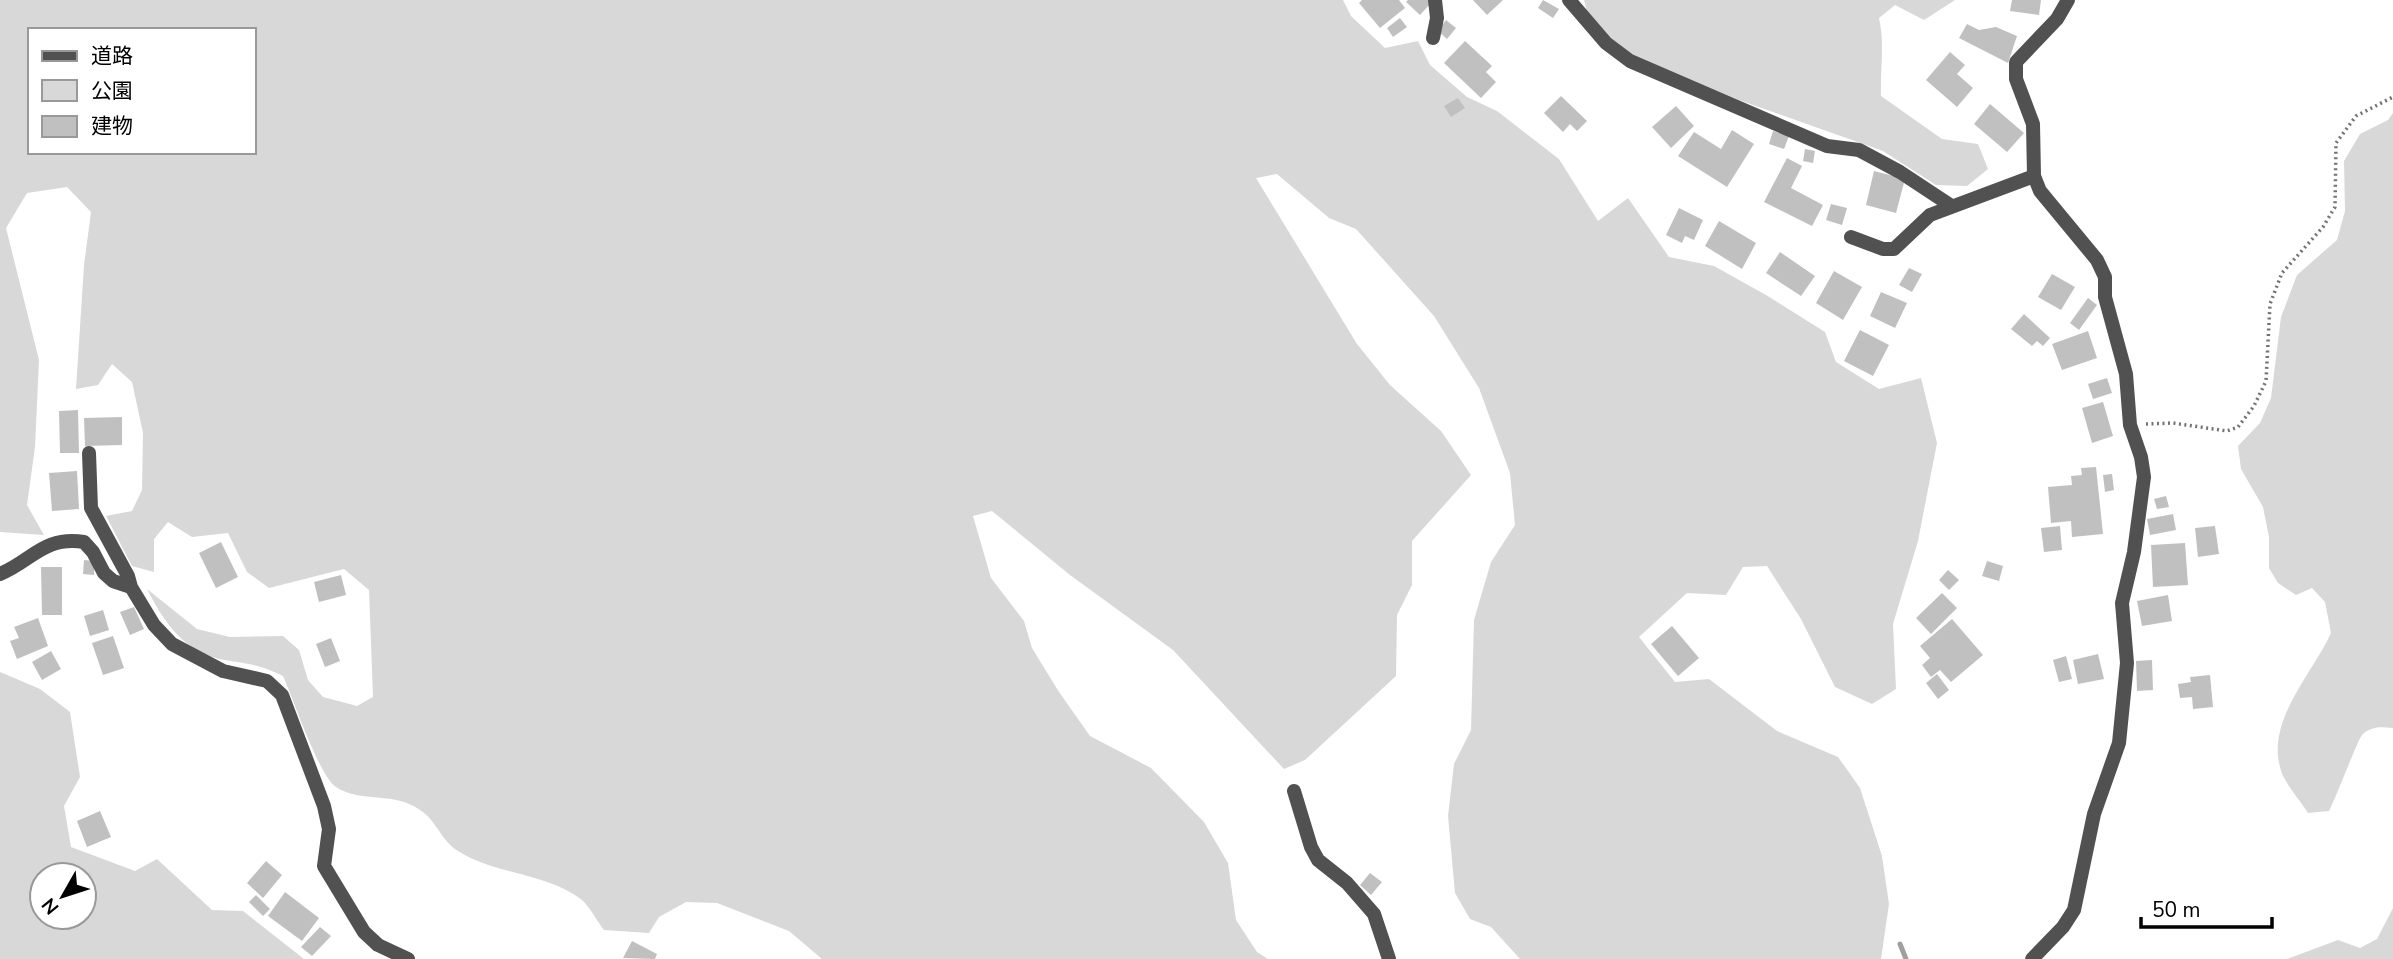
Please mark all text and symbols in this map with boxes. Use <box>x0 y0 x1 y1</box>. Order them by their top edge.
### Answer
legend <box>28 28 256 154</box>
text: 道路 <box>91 42 133 70</box>
text: 公園 <box>91 77 133 105</box>
text: 建物 <box>91 112 133 140</box>
north arrow <box>28 861 98 931</box>
scale bar <box>2141 886 2272 930</box>
text: N <box>36 892 65 920</box>
text: 50 m <box>2152 896 2201 924</box>

